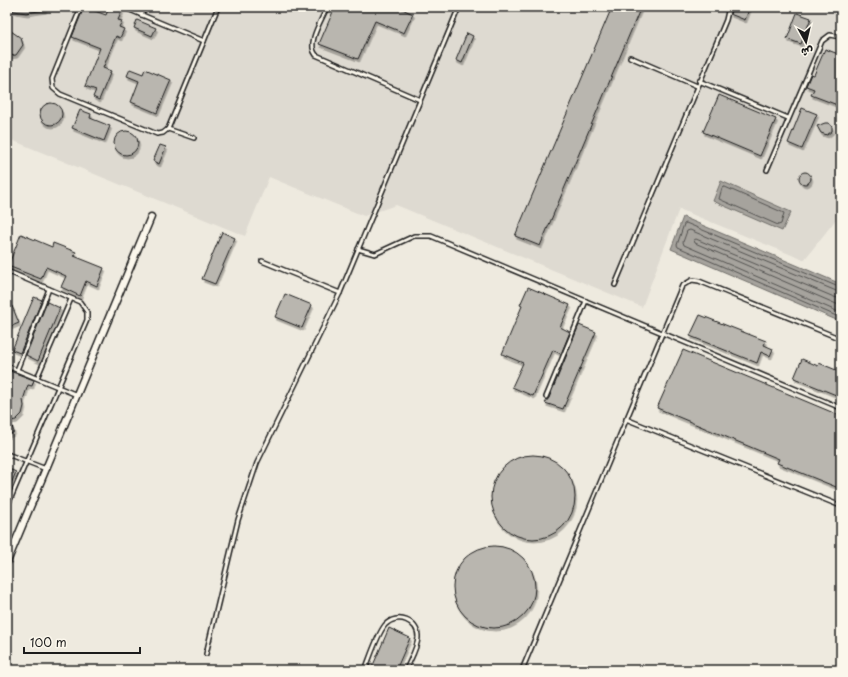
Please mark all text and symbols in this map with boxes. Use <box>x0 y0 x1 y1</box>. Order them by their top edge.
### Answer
north arrow <box>786 22 826 62</box>
text: ش <box>800 43 815 62</box>
scale bar <box>24 629 140 655</box>
text: 100 m <box>30 633 67 651</box>

